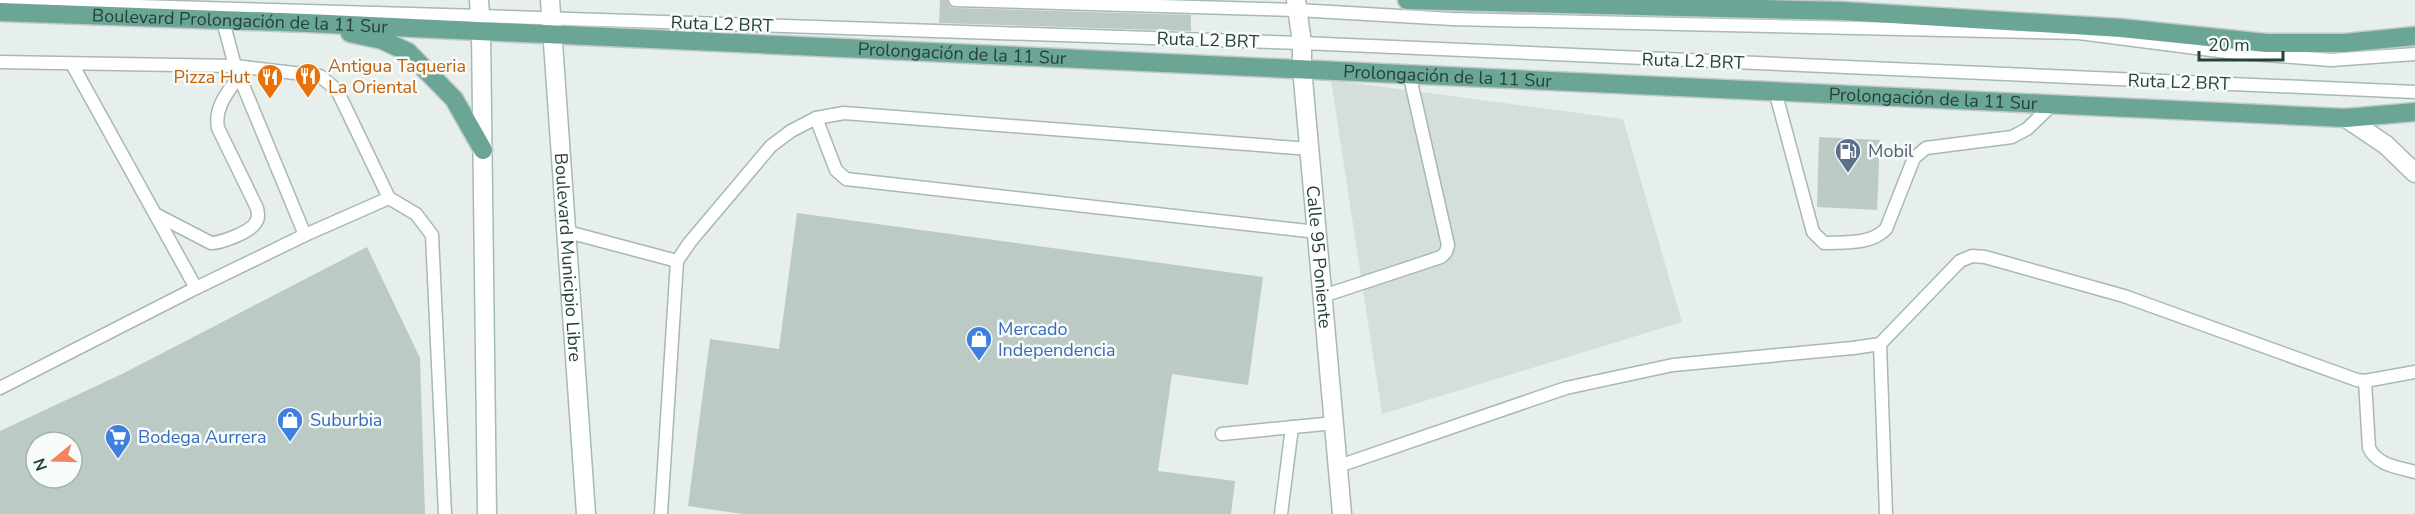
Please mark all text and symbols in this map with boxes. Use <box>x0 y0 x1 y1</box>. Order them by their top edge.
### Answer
street label: Boulevard Prolongación de la 11 Sur <box>92 3 389 39</box>
street label: Ruta L2 BRT <box>670 10 774 38</box>
scale bar <box>2199 24 2283 62</box>
street label: Ruta L2 BRT <box>1156 26 1260 54</box>
text: 20 m <box>2208 33 2250 57</box>
street label: Prolongación de la 11 Sur <box>857 37 1067 70</box>
street label: Ruta L2 BRT <box>1641 47 1745 75</box>
place label: Antigua Taqueria La Oriental <box>328 54 466 99</box>
street label: Prolongación de la 11 Sur <box>1343 59 1553 93</box>
restaurant icon: Antigua Taqueria La Oriental <box>293 61 323 99</box>
restaurant icon: Pizza Hut <box>255 62 285 100</box>
place label: Pizza Hut <box>174 65 251 89</box>
street label: Ruta L2 BRT <box>2127 68 2231 96</box>
street label: Prolongación de la 11 Sur <box>1828 82 2038 116</box>
fuel station icon: Mobil <box>1833 136 1863 174</box>
place label: Mobil <box>1868 139 1914 163</box>
street label: Boulevard Municipio Libre <box>549 152 587 363</box>
street label: Calle 95 Poniente <box>1301 184 1337 329</box>
place label: Mercado Independencia <box>998 317 1116 362</box>
shop icon: Mercado Independencia <box>964 324 994 362</box>
shop icon: Suburbia <box>275 405 305 443</box>
place label: Suburbia <box>310 408 382 432</box>
supermarket icon: Bodega Aurrera <box>103 422 133 460</box>
place label: Bodega Aurrera <box>138 425 266 449</box>
north arrow <box>24 430 84 490</box>
text: N <box>28 455 53 474</box>

